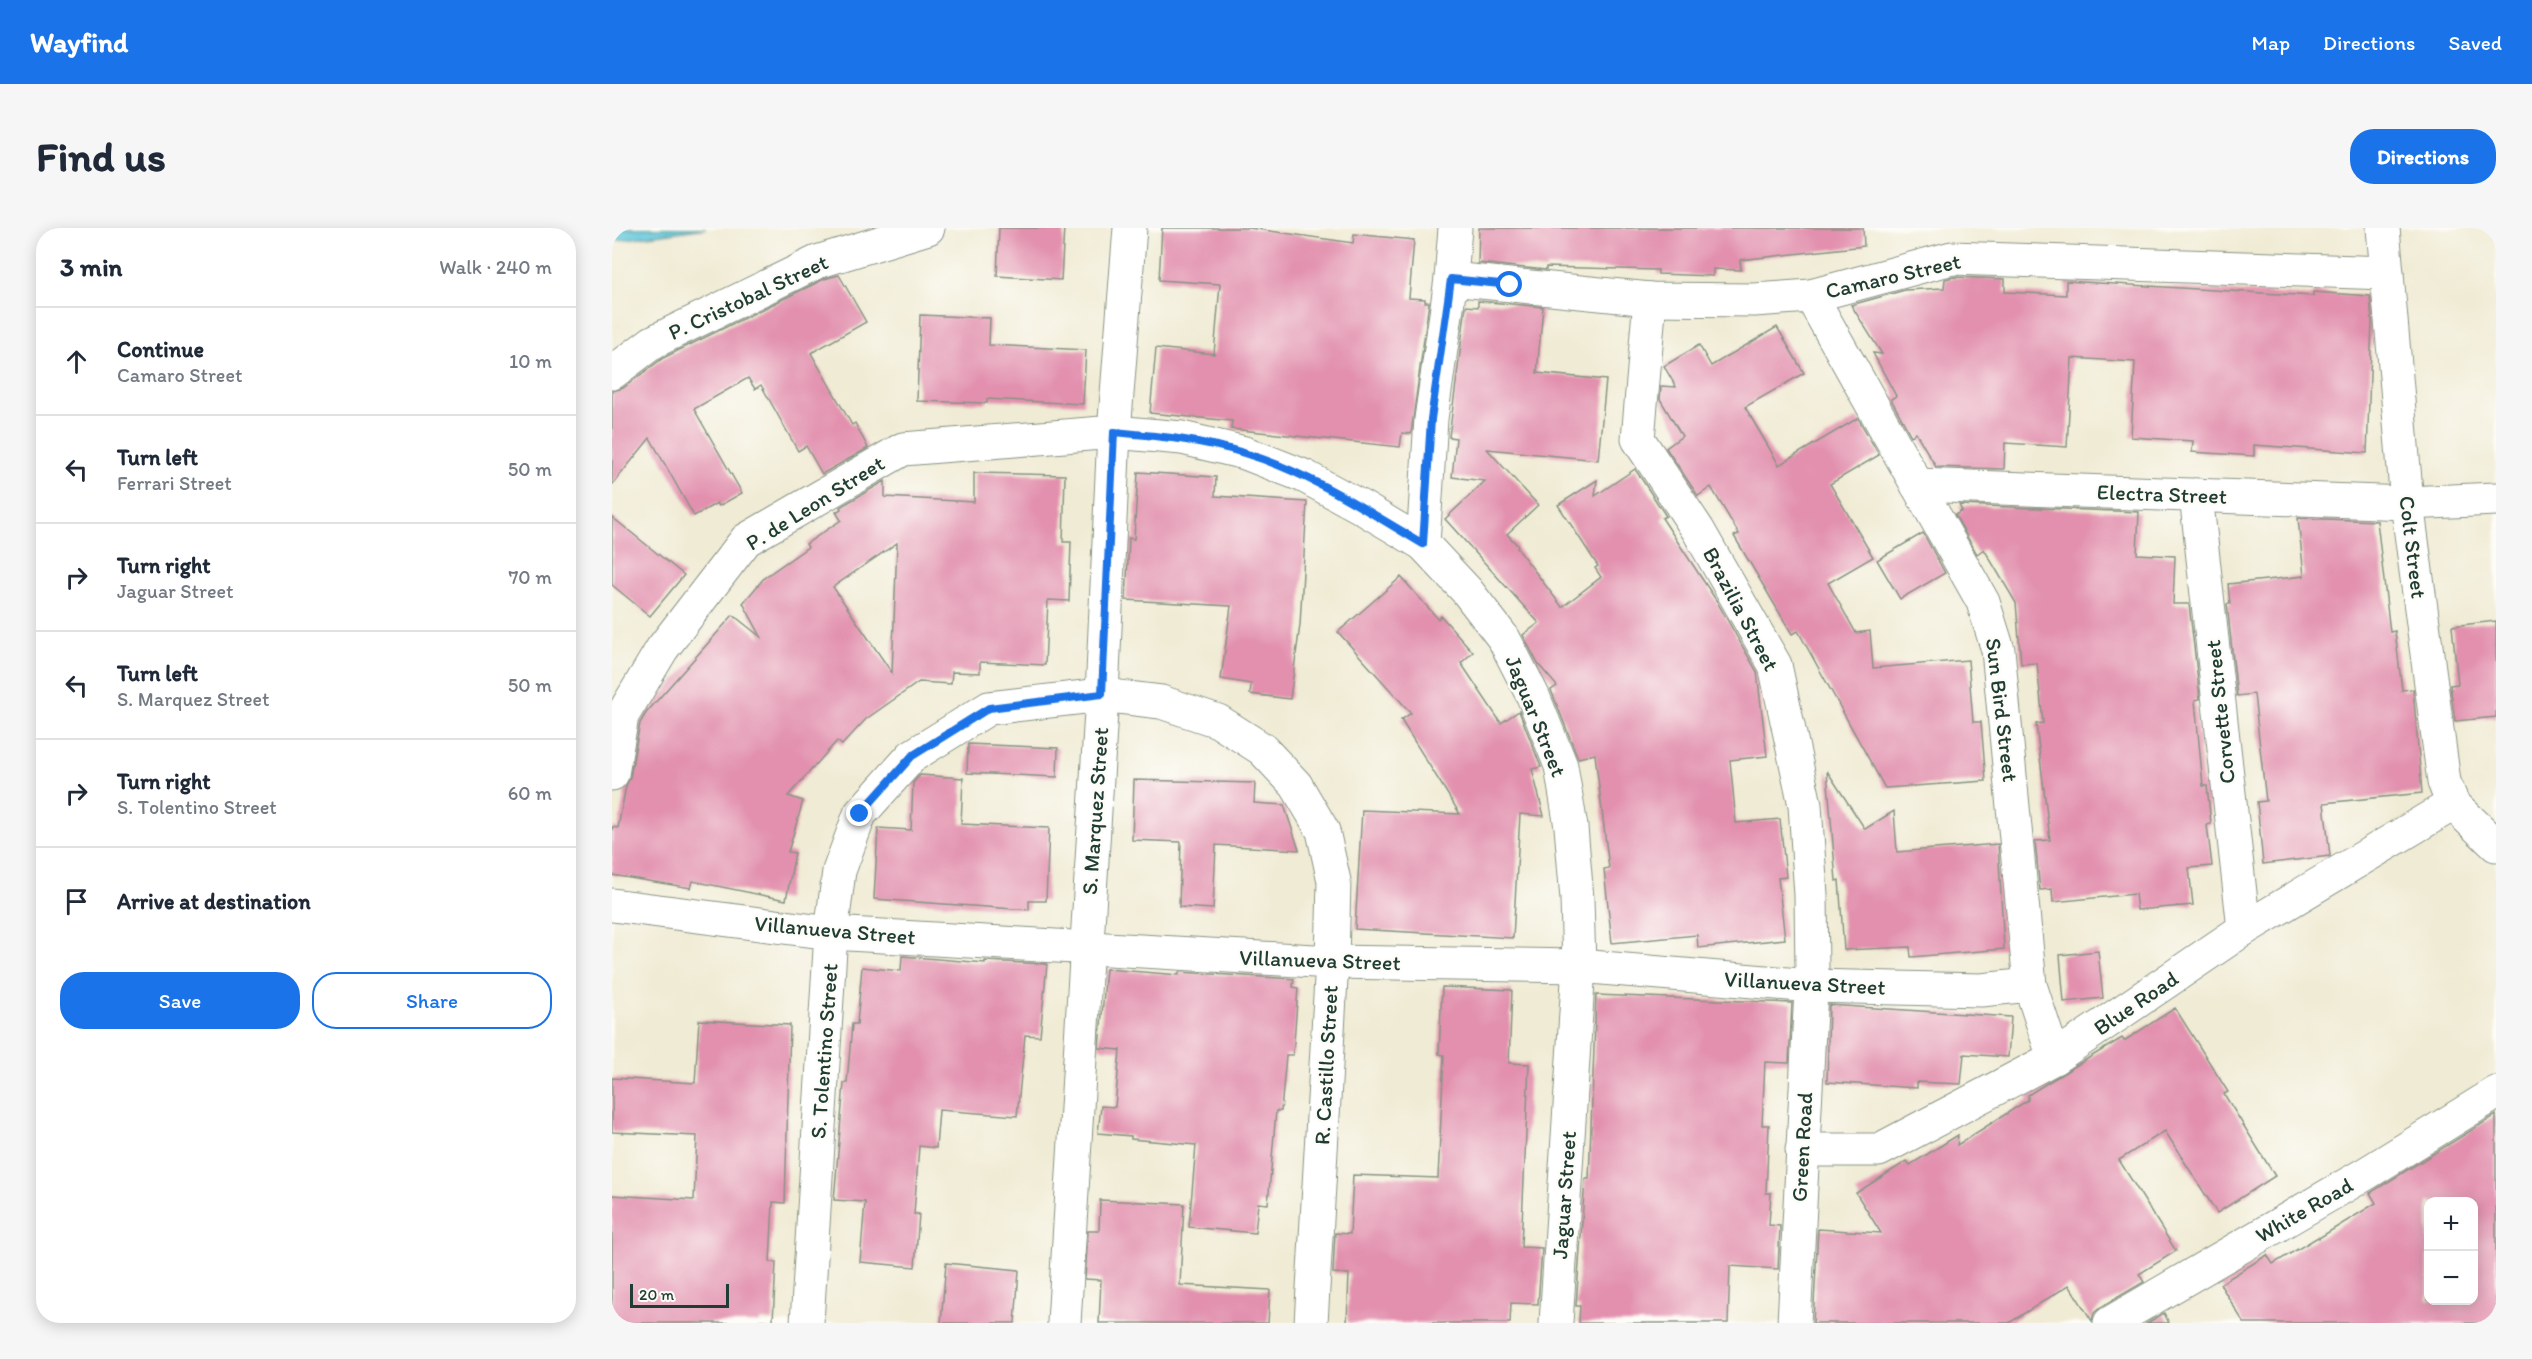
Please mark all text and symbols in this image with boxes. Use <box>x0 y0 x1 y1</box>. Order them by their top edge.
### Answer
text: Wayfind <box>30 25 128 59</box>
text: Map <box>2252 30 2290 55</box>
text: Directions <box>2323 30 2415 55</box>
text: Saved <box>2448 30 2502 55</box>
button: Directions <box>2350 129 2496 184</box>
text: Find us <box>36 131 166 182</box>
street label: Camaro Street <box>1823 247 1963 305</box>
street label: P. Cristobal Street <box>664 248 832 346</box>
text: 3 min <box>60 251 122 283</box>
text: Walk · 240 m <box>439 255 552 279</box>
route start <box>1496 271 1522 297</box>
text: Continue <box>117 336 204 363</box>
icon: ahead <box>60 345 93 378</box>
text: 10 m <box>509 349 552 373</box>
text: Camaro Street <box>117 363 242 387</box>
text: Turn left <box>117 444 198 471</box>
street label: P. de Leon Street <box>741 450 889 556</box>
icon: left <box>60 453 93 486</box>
text: 50 m <box>508 457 552 481</box>
text: Ferrari Street <box>117 471 232 495</box>
street label: Electra Street <box>2096 478 2228 510</box>
street label: Colt Street <box>2393 494 2433 600</box>
street label: Brazilia Street <box>1697 542 1785 676</box>
text: Turn right <box>117 552 211 579</box>
icon: right <box>60 561 93 594</box>
text: 70 m <box>508 565 552 589</box>
text: Jaguar Street <box>117 579 234 603</box>
street label: Sun Bird Street <box>1980 636 2024 784</box>
street label: Corvette Street <box>2199 639 2241 785</box>
street label: Jaguar Street <box>1499 651 1573 781</box>
text: Turn left <box>117 660 198 687</box>
icon: left <box>60 669 93 702</box>
text: 50 m <box>508 673 552 697</box>
text: S. Marquez Street <box>117 687 270 711</box>
street label: S. Marquez Street <box>1076 726 1114 896</box>
text: Turn right <box>117 768 211 795</box>
icon: right <box>60 777 93 810</box>
text: 60 m <box>508 781 552 805</box>
text: S. Tolentino Street <box>117 795 277 819</box>
route end <box>846 800 872 826</box>
icon: arrive <box>60 885 93 918</box>
text: Arrive at destination <box>117 888 311 915</box>
street label: Villanueva Street <box>753 910 917 950</box>
street label: Villanueva Street <box>1239 944 1401 976</box>
street label: S. Tolentino Street <box>804 962 844 1140</box>
street label: Villanueva Street <box>1724 965 1886 1001</box>
street label: Blue Road <box>2088 965 2184 1041</box>
button: Save <box>60 972 300 1029</box>
button: Share <box>312 972 552 1029</box>
street label: R. Castillo Street <box>1308 984 1344 1146</box>
street label: Green Road <box>1786 1091 1818 1203</box>
street label: Jaguar Street <box>1546 1130 1582 1260</box>
street label: White Road <box>2250 1171 2358 1249</box>
map controls <box>2424 1197 2478 1305</box>
button: + <box>2424 1197 2478 1251</box>
button: − <box>2424 1251 2478 1305</box>
scale bar <box>630 1281 729 1308</box>
text: 20 m <box>639 1285 674 1304</box>

